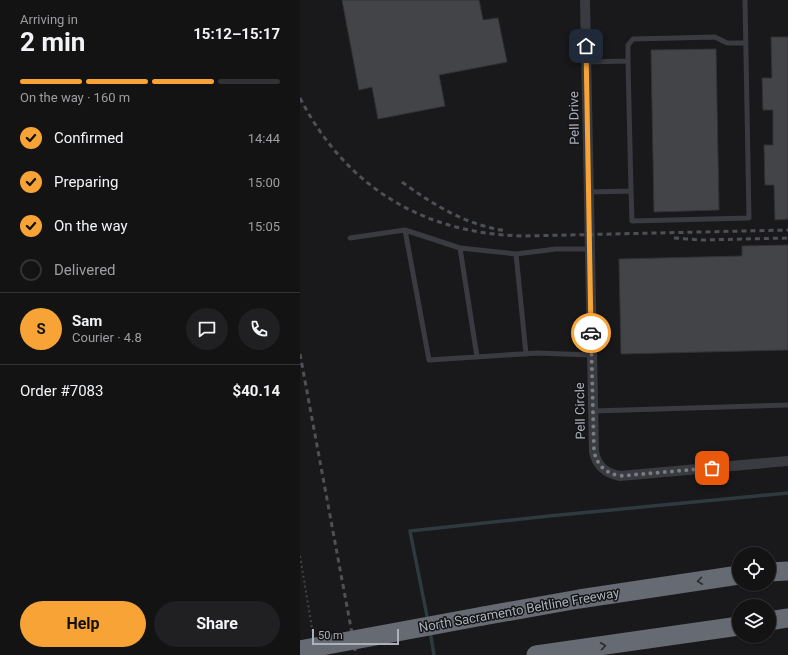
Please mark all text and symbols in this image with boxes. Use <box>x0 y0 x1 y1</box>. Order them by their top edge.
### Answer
text: Arriving in <box>20 12 78 27</box>
text: 15:12–15:17 <box>193 25 280 43</box>
text: 2 min <box>20 27 85 57</box>
pin <box>569 29 603 63</box>
icon: home <box>575 35 597 57</box>
text: On the way · 160 m <box>20 90 130 105</box>
street label: Pell Drive <box>566 91 582 145</box>
icon: check <box>20 127 42 149</box>
text: Confirmed <box>54 129 124 147</box>
text: 14:44 <box>248 131 280 146</box>
icon: check <box>20 171 42 193</box>
text: Preparing <box>54 173 118 191</box>
text: 15:00 <box>248 175 280 190</box>
icon: check <box>20 215 42 237</box>
text: On the way <box>54 217 128 235</box>
text: 15:05 <box>248 219 280 234</box>
text: Delivered <box>54 261 116 279</box>
button: chat <box>186 308 228 350</box>
button: phone <box>238 308 280 350</box>
text: Sam <box>72 312 102 330</box>
courier <box>571 313 611 353</box>
text: S <box>36 320 46 338</box>
icon: car <box>580 322 602 344</box>
text: Courier · 4.8 <box>72 330 142 345</box>
text: Order #7083 <box>20 382 103 400</box>
text: $40.14 <box>233 382 280 400</box>
street label: Pell Circle <box>572 382 588 440</box>
pin <box>695 451 729 485</box>
icon: bag <box>701 457 723 479</box>
map controls <box>732 547 776 643</box>
button: locate <box>732 547 776 591</box>
one-way arrow <box>697 576 703 585</box>
street label: North Sacramento Beltline Freeway <box>418 585 620 635</box>
button: layers <box>732 599 776 643</box>
button: Help <box>20 601 146 647</box>
button: Share <box>154 601 280 647</box>
scale bar <box>312 627 399 646</box>
text: 50 m <box>318 629 343 642</box>
one-way arrow <box>600 642 606 651</box>

